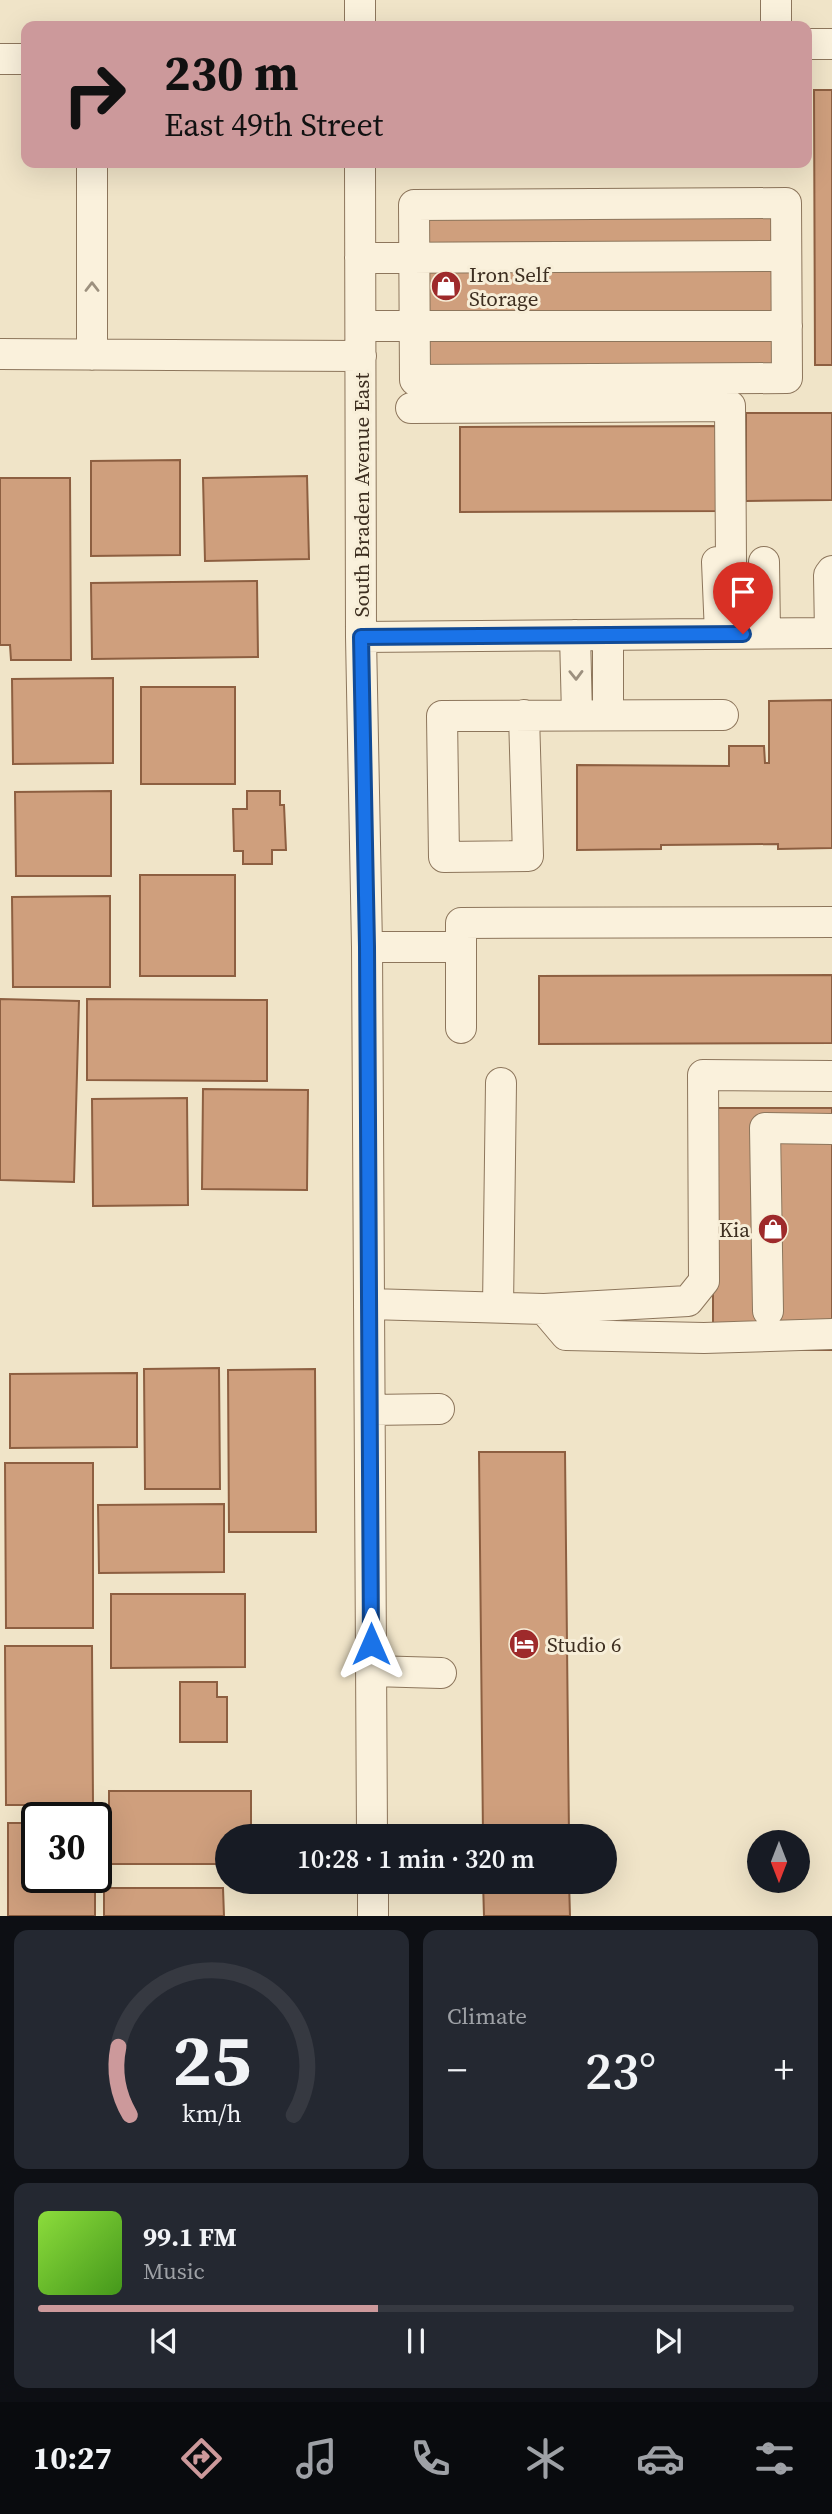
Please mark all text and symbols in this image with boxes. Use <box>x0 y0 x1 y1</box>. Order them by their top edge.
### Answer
text: 230 m <box>164 39 299 106</box>
icon: right <box>49 49 140 140</box>
text: East 49th Street <box>164 103 383 147</box>
place label: Iron Self Storage <box>469 260 551 313</box>
shop icon: Iron Self Storage <box>429 269 463 303</box>
one-way arrow <box>84 281 100 292</box>
street label: South Braden Avenue East <box>347 373 376 617</box>
pin <box>713 562 773 634</box>
icon: arrive <box>724 573 762 611</box>
one-way arrow <box>568 670 584 681</box>
shop icon: Kia <box>756 1212 790 1246</box>
place label: Kia <box>719 1215 750 1244</box>
position arrow <box>334 1607 408 1681</box>
hotel icon: Studio 6 <box>507 1627 541 1661</box>
place label: Studio 6 <box>547 1630 622 1659</box>
speed limit sign: 30 <box>21 1802 112 1893</box>
north arrow <box>747 1830 810 1894</box>
map controls <box>747 1830 810 1893</box>
text: 10:28 · 1 min · 320 m <box>297 1841 535 1877</box>
text: Climate <box>447 2000 527 2032</box>
text: 25 <box>172 2011 251 2110</box>
text: 23° <box>585 2035 656 2106</box>
text: − <box>447 2044 467 2096</box>
text: + <box>774 2044 794 2096</box>
text: km/h <box>182 2096 241 2130</box>
text: 99.1 FM <box>143 2219 237 2255</box>
text: Music <box>143 2255 205 2287</box>
icon: previous <box>145 2322 183 2360</box>
icon: pause <box>397 2322 435 2360</box>
icon: next <box>649 2322 687 2360</box>
icon: directions <box>177 2434 226 2483</box>
icon: music <box>292 2434 341 2483</box>
icon: phone <box>406 2434 455 2483</box>
icon: climate <box>521 2434 570 2483</box>
icon: car <box>636 2434 685 2483</box>
icon: filters <box>750 2434 799 2483</box>
text: 10:27 <box>33 2436 112 2480</box>

